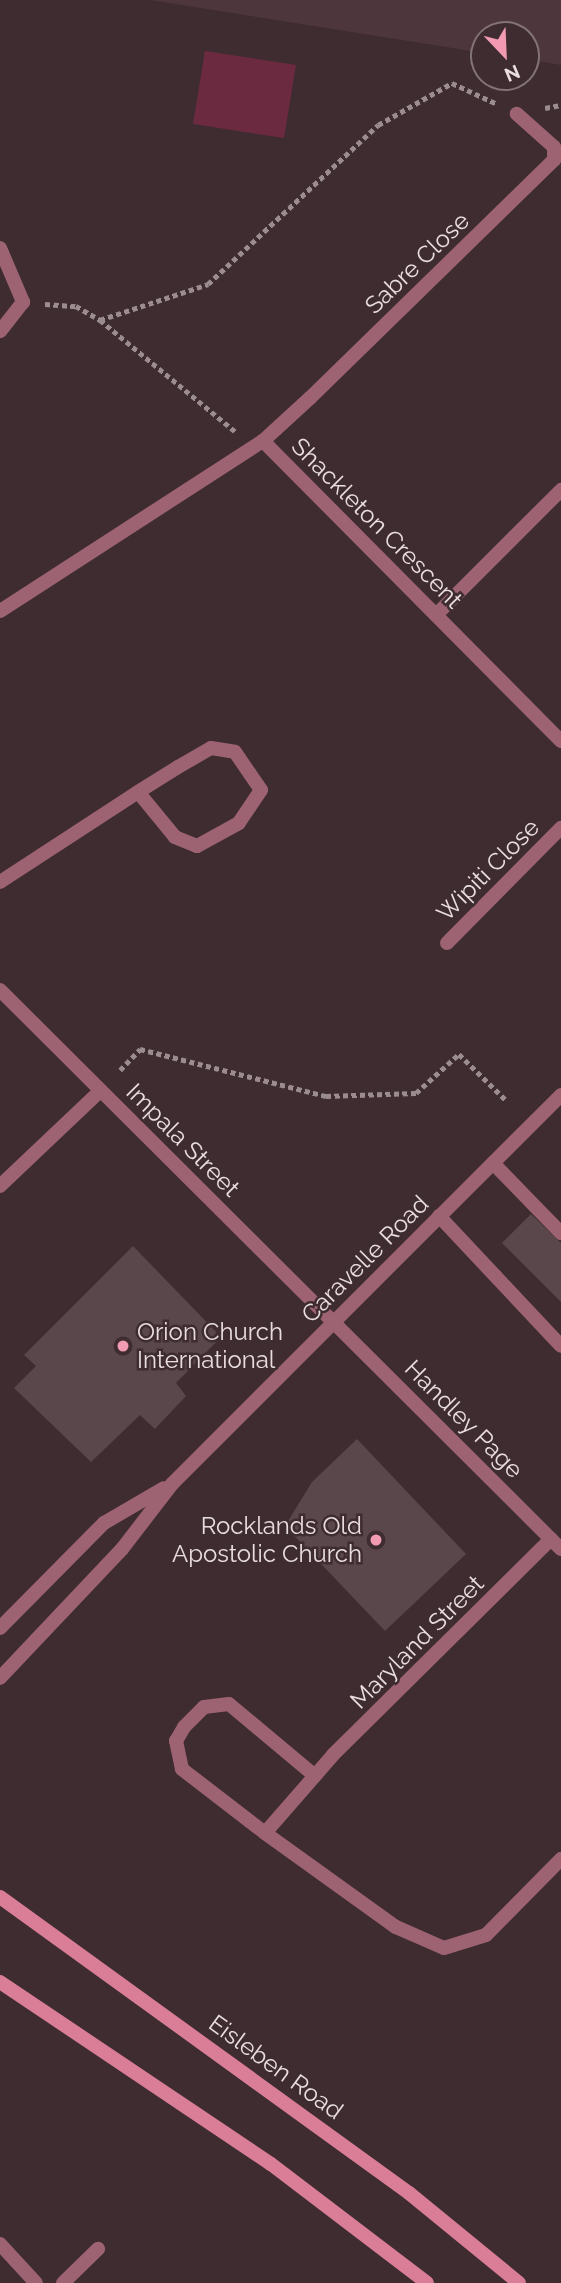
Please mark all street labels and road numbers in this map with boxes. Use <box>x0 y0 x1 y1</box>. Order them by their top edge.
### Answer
street label: Sabre Close <box>359 206 475 320</box>
street label: Shackleton Crescent <box>286 432 468 614</box>
street label: Wipiti Close <box>431 813 545 927</box>
street label: Impala Street <box>120 1077 246 1203</box>
street label: Caravelle Road <box>295 1189 435 1329</box>
street label: Handley Page <box>399 1354 529 1484</box>
street label: Maryland Street <box>344 1569 490 1715</box>
street label: Eisleben Road <box>203 2009 349 2125</box>

